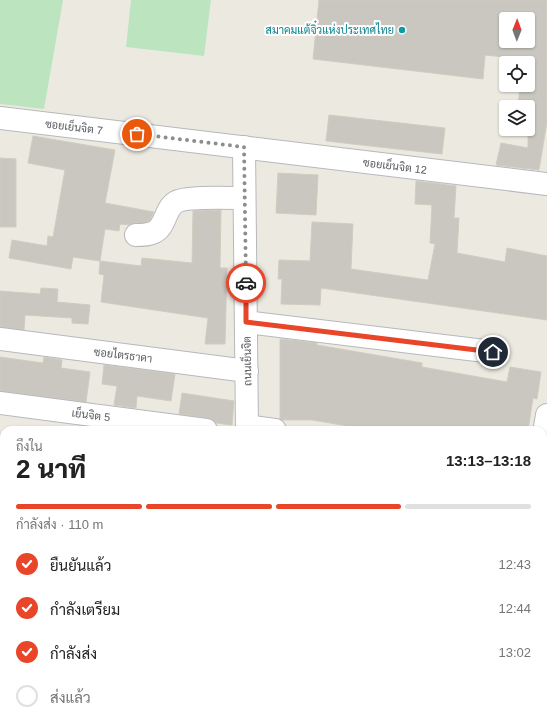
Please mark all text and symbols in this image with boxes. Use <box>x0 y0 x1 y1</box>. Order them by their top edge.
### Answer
north arrow <box>499 12 535 48</box>
map controls <box>499 12 535 136</box>
place label: สมาคมแต้จิ๋วแห่งประเทศไทย <box>266 20 394 36</box>
marker: สมาคมแต้จิ๋วแห่งประเทศไทย <box>397 25 407 35</box>
button: locate <box>499 56 535 92</box>
button: layers <box>499 100 535 136</box>
street label: ซอยเย็นจิต 7 <box>44 115 104 137</box>
pin <box>120 117 154 151</box>
icon: bag <box>126 123 148 145</box>
street label: ซอยเย็นจิต 12 <box>362 153 428 176</box>
courier <box>226 263 266 303</box>
icon: car <box>235 272 257 294</box>
pin <box>476 335 510 369</box>
street label: ถนนเย็นจิต <box>238 336 253 386</box>
icon: home <box>482 341 504 363</box>
street label: ซอยไตรธาดา <box>93 343 153 365</box>
street label: เย็นจิต 5 <box>71 404 111 423</box>
text: ถึงใน <box>16 439 43 454</box>
text: 13:13–13:18 <box>446 452 531 469</box>
text: 2 นาที <box>16 454 86 484</box>
text: กำลังส่ง · 110 m <box>16 517 103 532</box>
icon: check <box>16 553 38 575</box>
text: ยืนยันแล้ว <box>50 557 111 574</box>
text: 12:43 <box>498 557 531 572</box>
icon: check <box>16 597 38 619</box>
text: กำลังเตรียม <box>50 601 120 618</box>
text: 12:44 <box>498 601 531 616</box>
icon: check <box>16 641 38 663</box>
text: กำลังส่ง <box>50 645 97 662</box>
text: 13:02 <box>498 645 531 660</box>
text: ส่งแล้ว <box>50 689 91 706</box>

